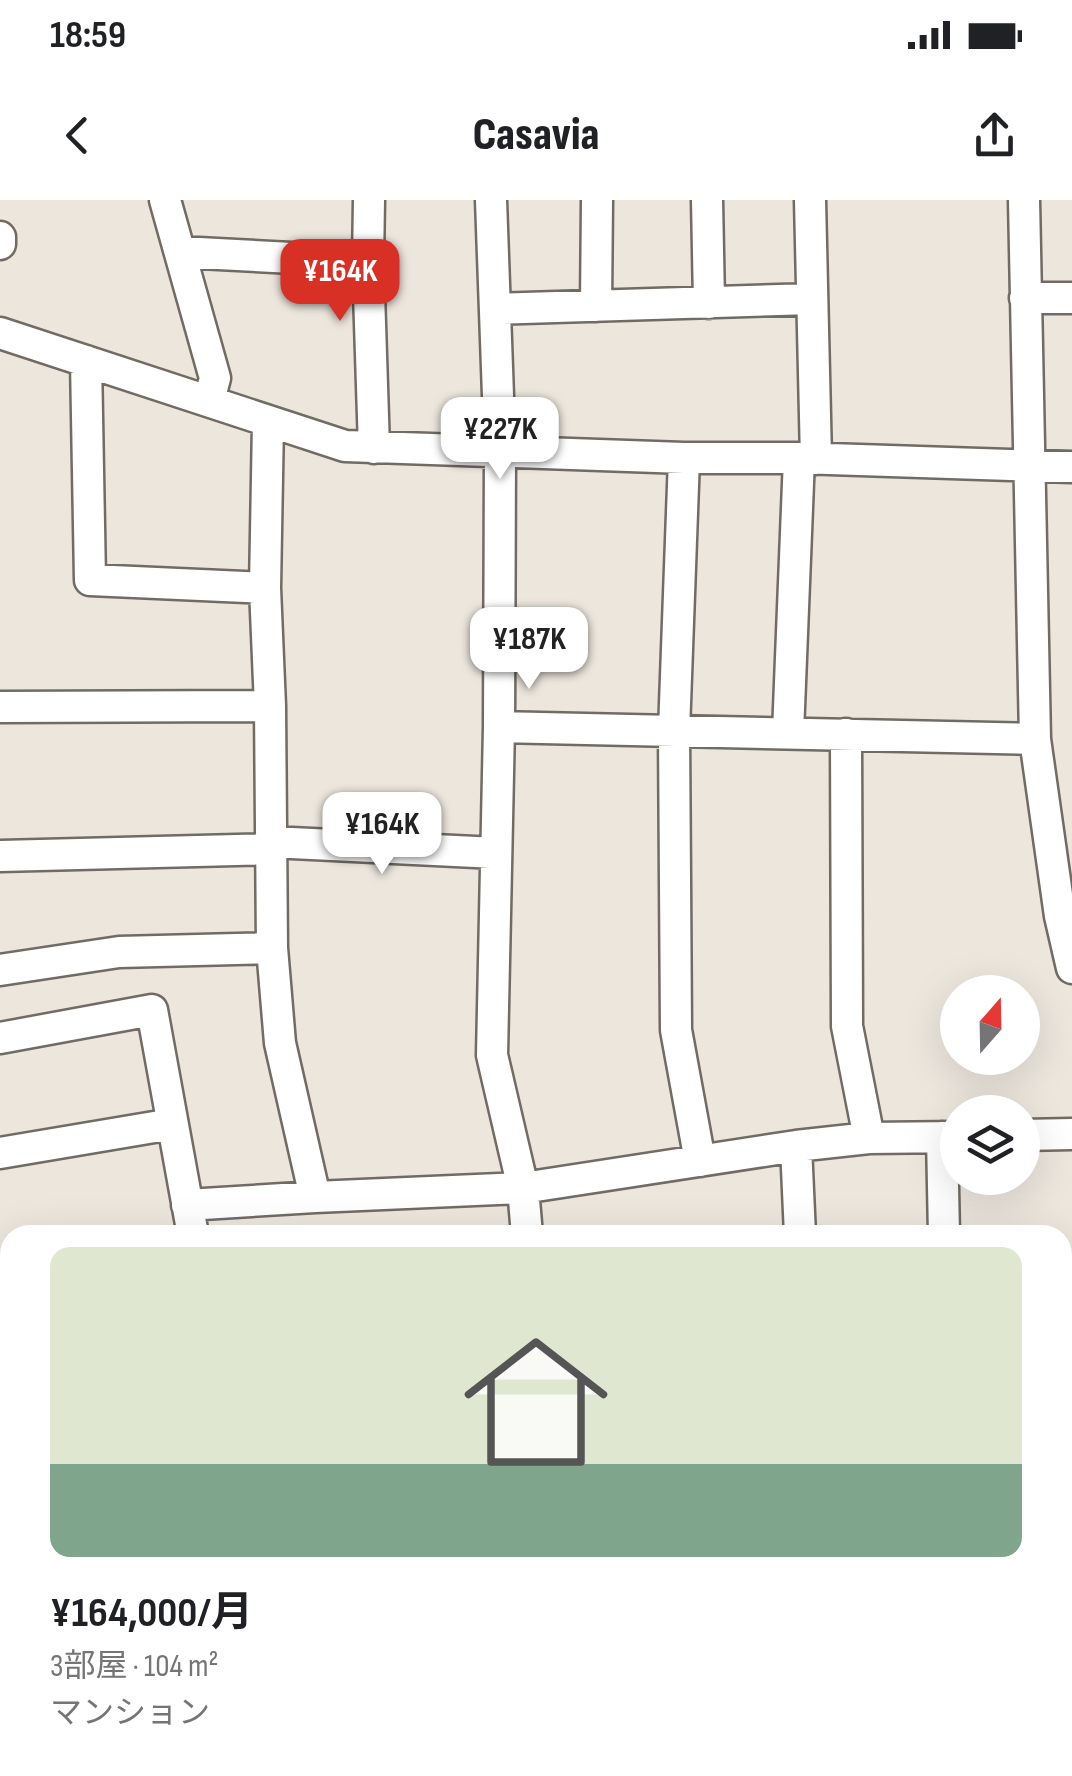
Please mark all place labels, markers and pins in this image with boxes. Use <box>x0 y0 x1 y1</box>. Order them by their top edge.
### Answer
pin: ¥164K <box>270 239 410 324</box>
pin: ¥227K <box>430 397 570 482</box>
pin: ¥187K <box>459 607 599 692</box>
pin: ¥164K <box>312 792 452 877</box>

